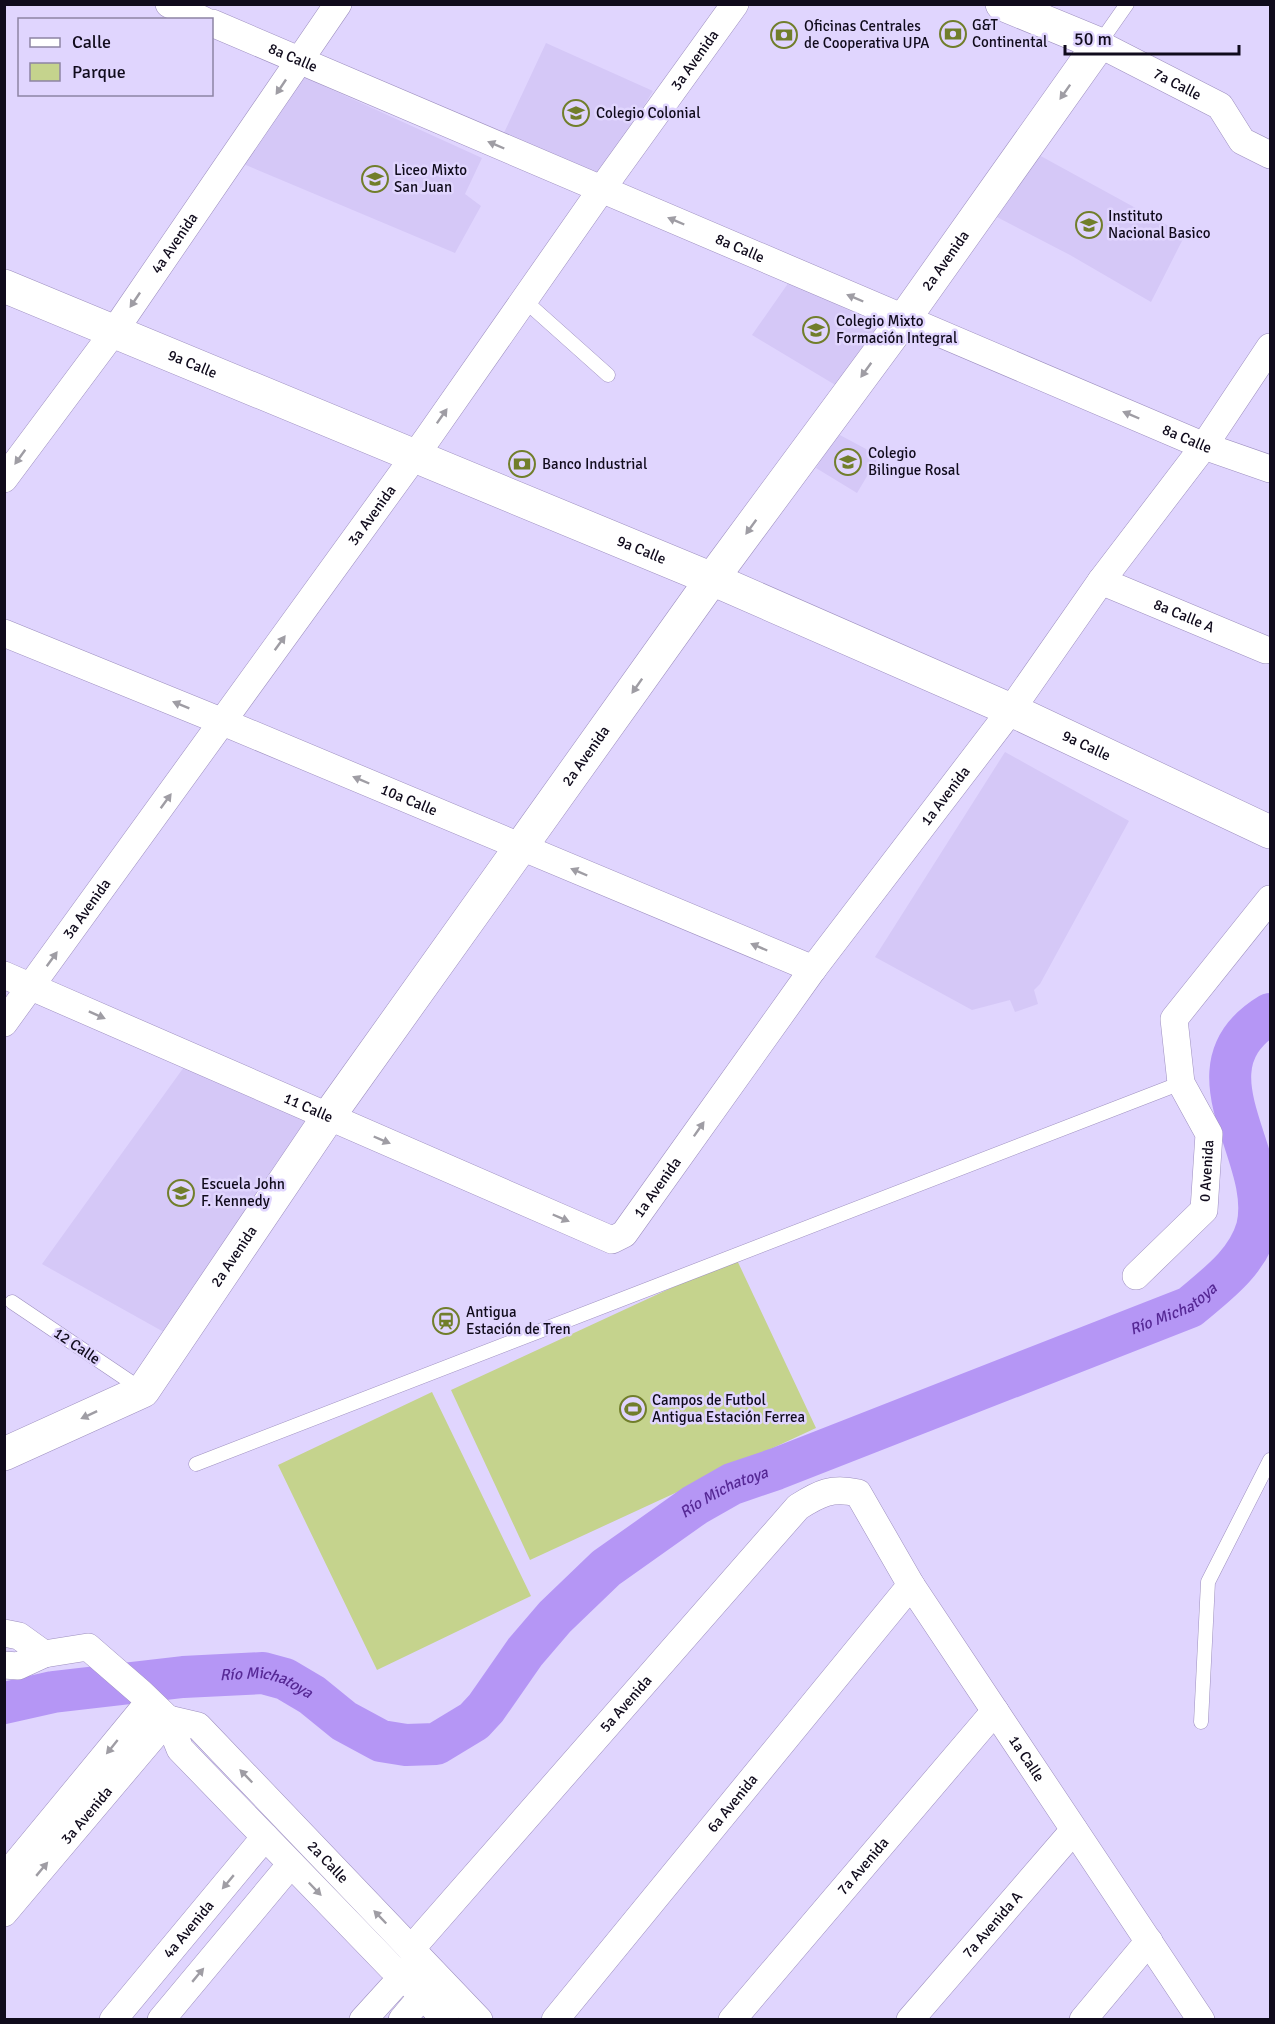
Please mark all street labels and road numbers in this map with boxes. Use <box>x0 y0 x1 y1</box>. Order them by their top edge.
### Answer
street label: 3a Avenida <box>667 26 722 94</box>
street label: 8a Calle <box>266 39 320 76</box>
street label: 7a Calle <box>1150 64 1204 104</box>
street label: 4a Avenida <box>147 209 202 277</box>
street label: 2a Avenida <box>918 227 973 294</box>
street label: 8a Calle <box>713 230 767 267</box>
street label: 9a Calle <box>165 346 220 382</box>
street label: 8a Calle <box>1160 420 1214 457</box>
street label: 3a Avenida <box>344 482 400 549</box>
street label: 9a Calle <box>614 532 669 568</box>
street label: 8a Calle A <box>1151 595 1217 636</box>
street label: 2a Avenida <box>558 722 613 789</box>
street label: 9a Calle <box>1059 726 1114 765</box>
street label: 1a Avenida <box>917 763 974 829</box>
street label: 10a Calle <box>378 780 440 820</box>
street label: 3a Avenida <box>59 875 115 942</box>
street label: 11 Calle <box>281 1089 336 1126</box>
street label: 0 Avenida <box>1196 1139 1218 1203</box>
street label: 1a Avenida <box>630 1154 685 1221</box>
street label: 2a Avenida <box>207 1222 261 1290</box>
street label: 12 Calle <box>50 1324 104 1368</box>
street label: 5a Avenida <box>596 1671 656 1736</box>
street label: 1a Calle <box>1005 1732 1048 1785</box>
street label: 6a Avenida <box>703 1771 761 1836</box>
street label: 3a Avenida <box>57 1783 116 1848</box>
street label: 7a Avenida <box>833 1834 892 1899</box>
street label: 2a Calle <box>304 1837 352 1887</box>
street label: 7a Avenida A <box>959 1888 1026 1962</box>
street label: 4a Avenida <box>159 1897 218 1962</box>

